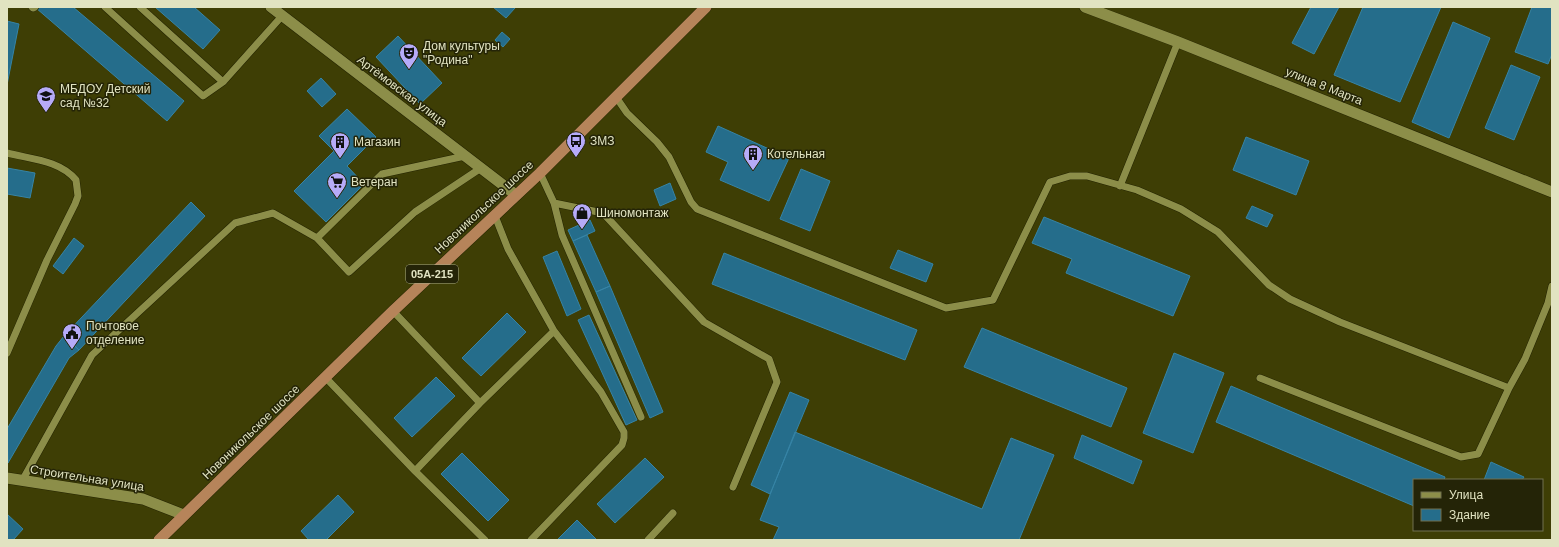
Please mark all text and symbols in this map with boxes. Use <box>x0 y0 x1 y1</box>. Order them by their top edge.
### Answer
place label: Дом культуры "Родина" <box>423 39 500 67</box>
theatre icon: Дом культуры "Родина" <box>398 42 420 70</box>
street label: Артёмовская улица <box>354 53 450 130</box>
street label: улица 8 Марта <box>1284 64 1365 108</box>
place label: МБДОУ Детский сад №32 <box>60 82 150 110</box>
school or university icon: МБДОУ Детский сад №32 <box>35 85 57 113</box>
bus stop icon: ЗМЗ <box>565 130 587 158</box>
building icon: Магазин <box>329 131 351 159</box>
place label: ЗМЗ <box>590 134 615 148</box>
place label: Магазин <box>354 135 400 149</box>
building icon: Котельная <box>742 143 764 171</box>
place label: Котельная <box>767 147 825 161</box>
street label: Новоникольское шоссе <box>432 157 536 256</box>
supermarket icon: Ветеран <box>326 171 348 199</box>
place label: Ветеран <box>351 175 397 189</box>
shop icon: Шиномонтаж <box>571 202 593 230</box>
place label: Шиномонтаж <box>596 206 669 220</box>
road number: 05А-215 <box>406 265 458 283</box>
place label: Почтовое отделение <box>86 319 145 347</box>
public building icon: Почтовое отделение <box>61 322 83 350</box>
street label: Новоникольское шоссе <box>199 382 303 482</box>
street label: Строительная улица <box>29 462 145 494</box>
legend <box>1413 479 1543 531</box>
text: Улица <box>1449 488 1483 502</box>
text: Здание <box>1449 508 1490 522</box>

